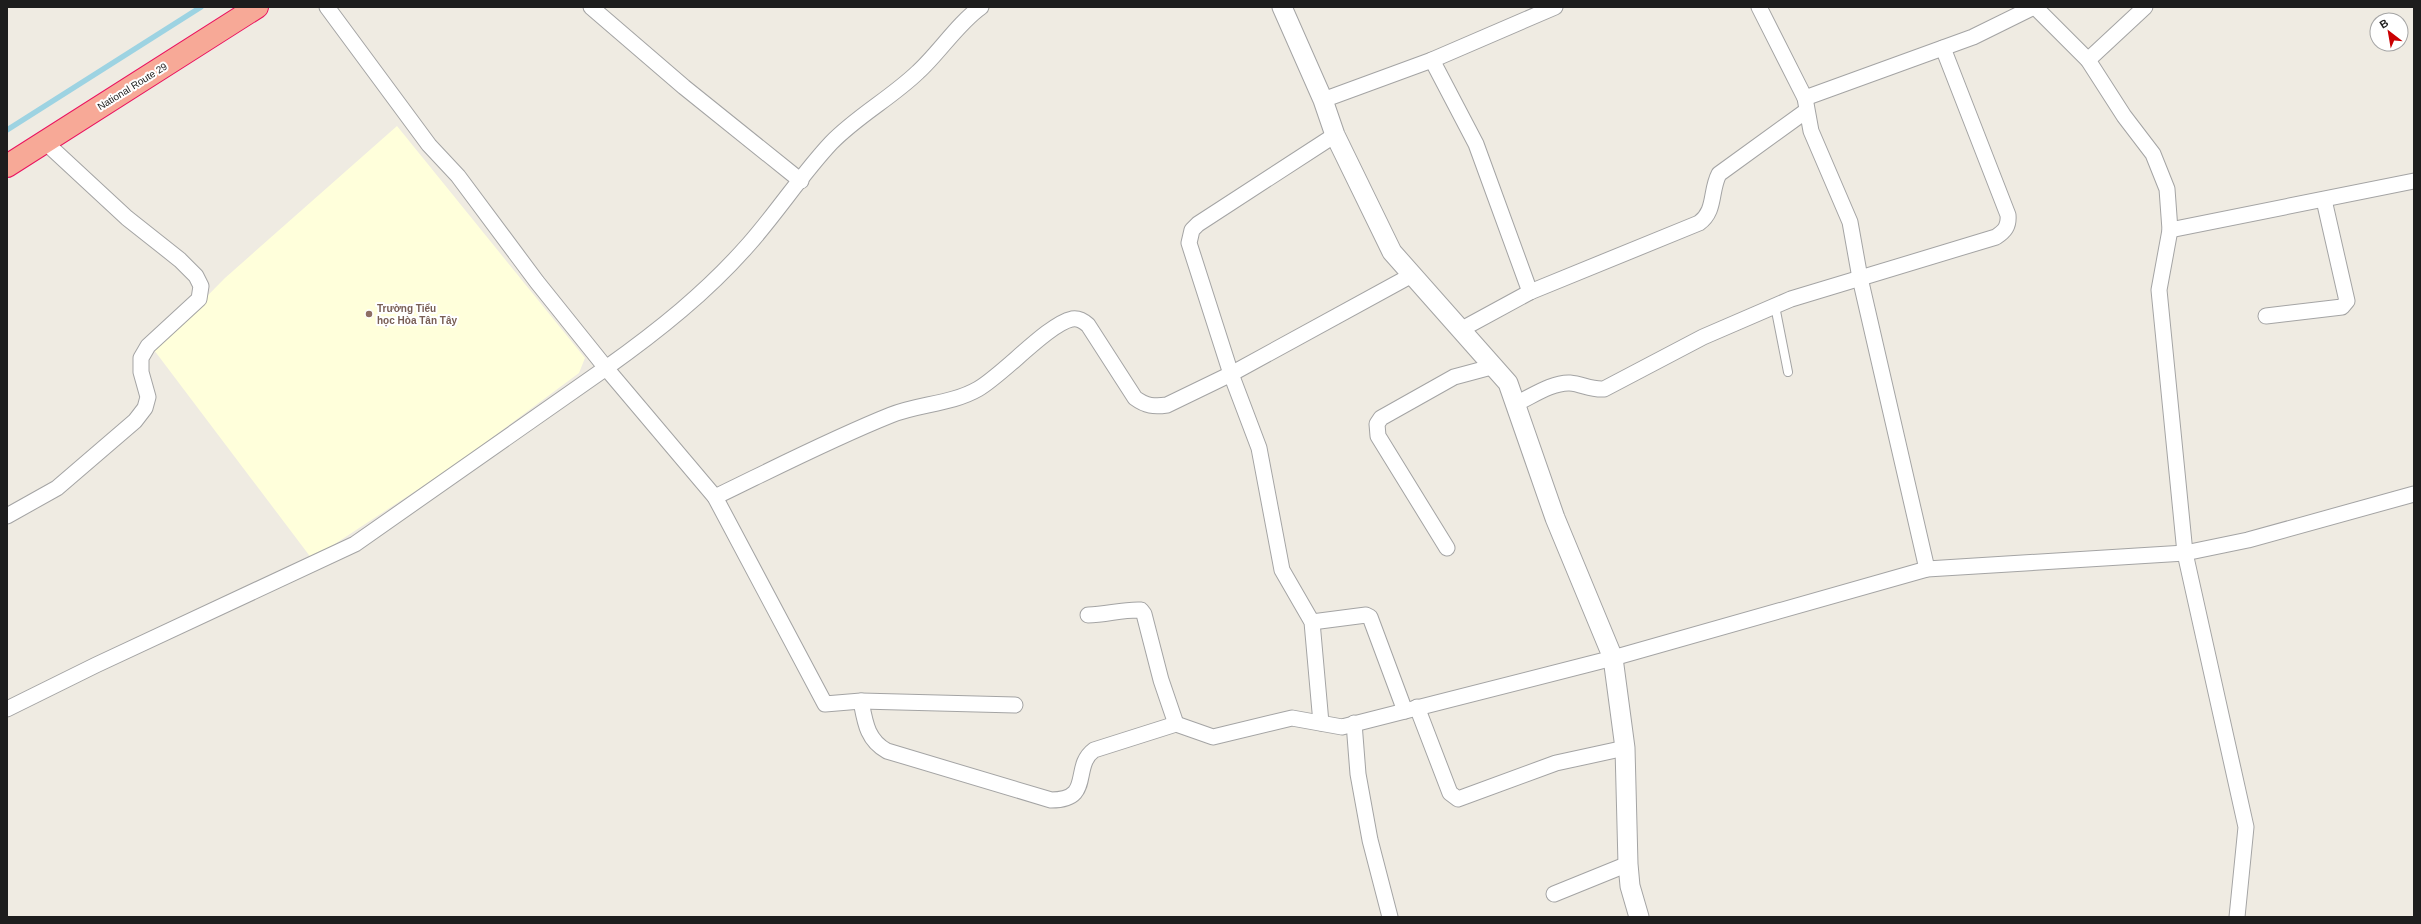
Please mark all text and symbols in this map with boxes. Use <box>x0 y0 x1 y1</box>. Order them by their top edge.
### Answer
north arrow <box>2369 12 2409 52</box>
text: B <box>2377 16 2390 31</box>
street label: National Route 29 <box>95 60 169 112</box>
place label: Trường Tiểu học Hòa Tân Tây <box>377 303 457 327</box>
marker: Trường Tiểu học Hòa Tân Tây <box>364 309 374 319</box>

